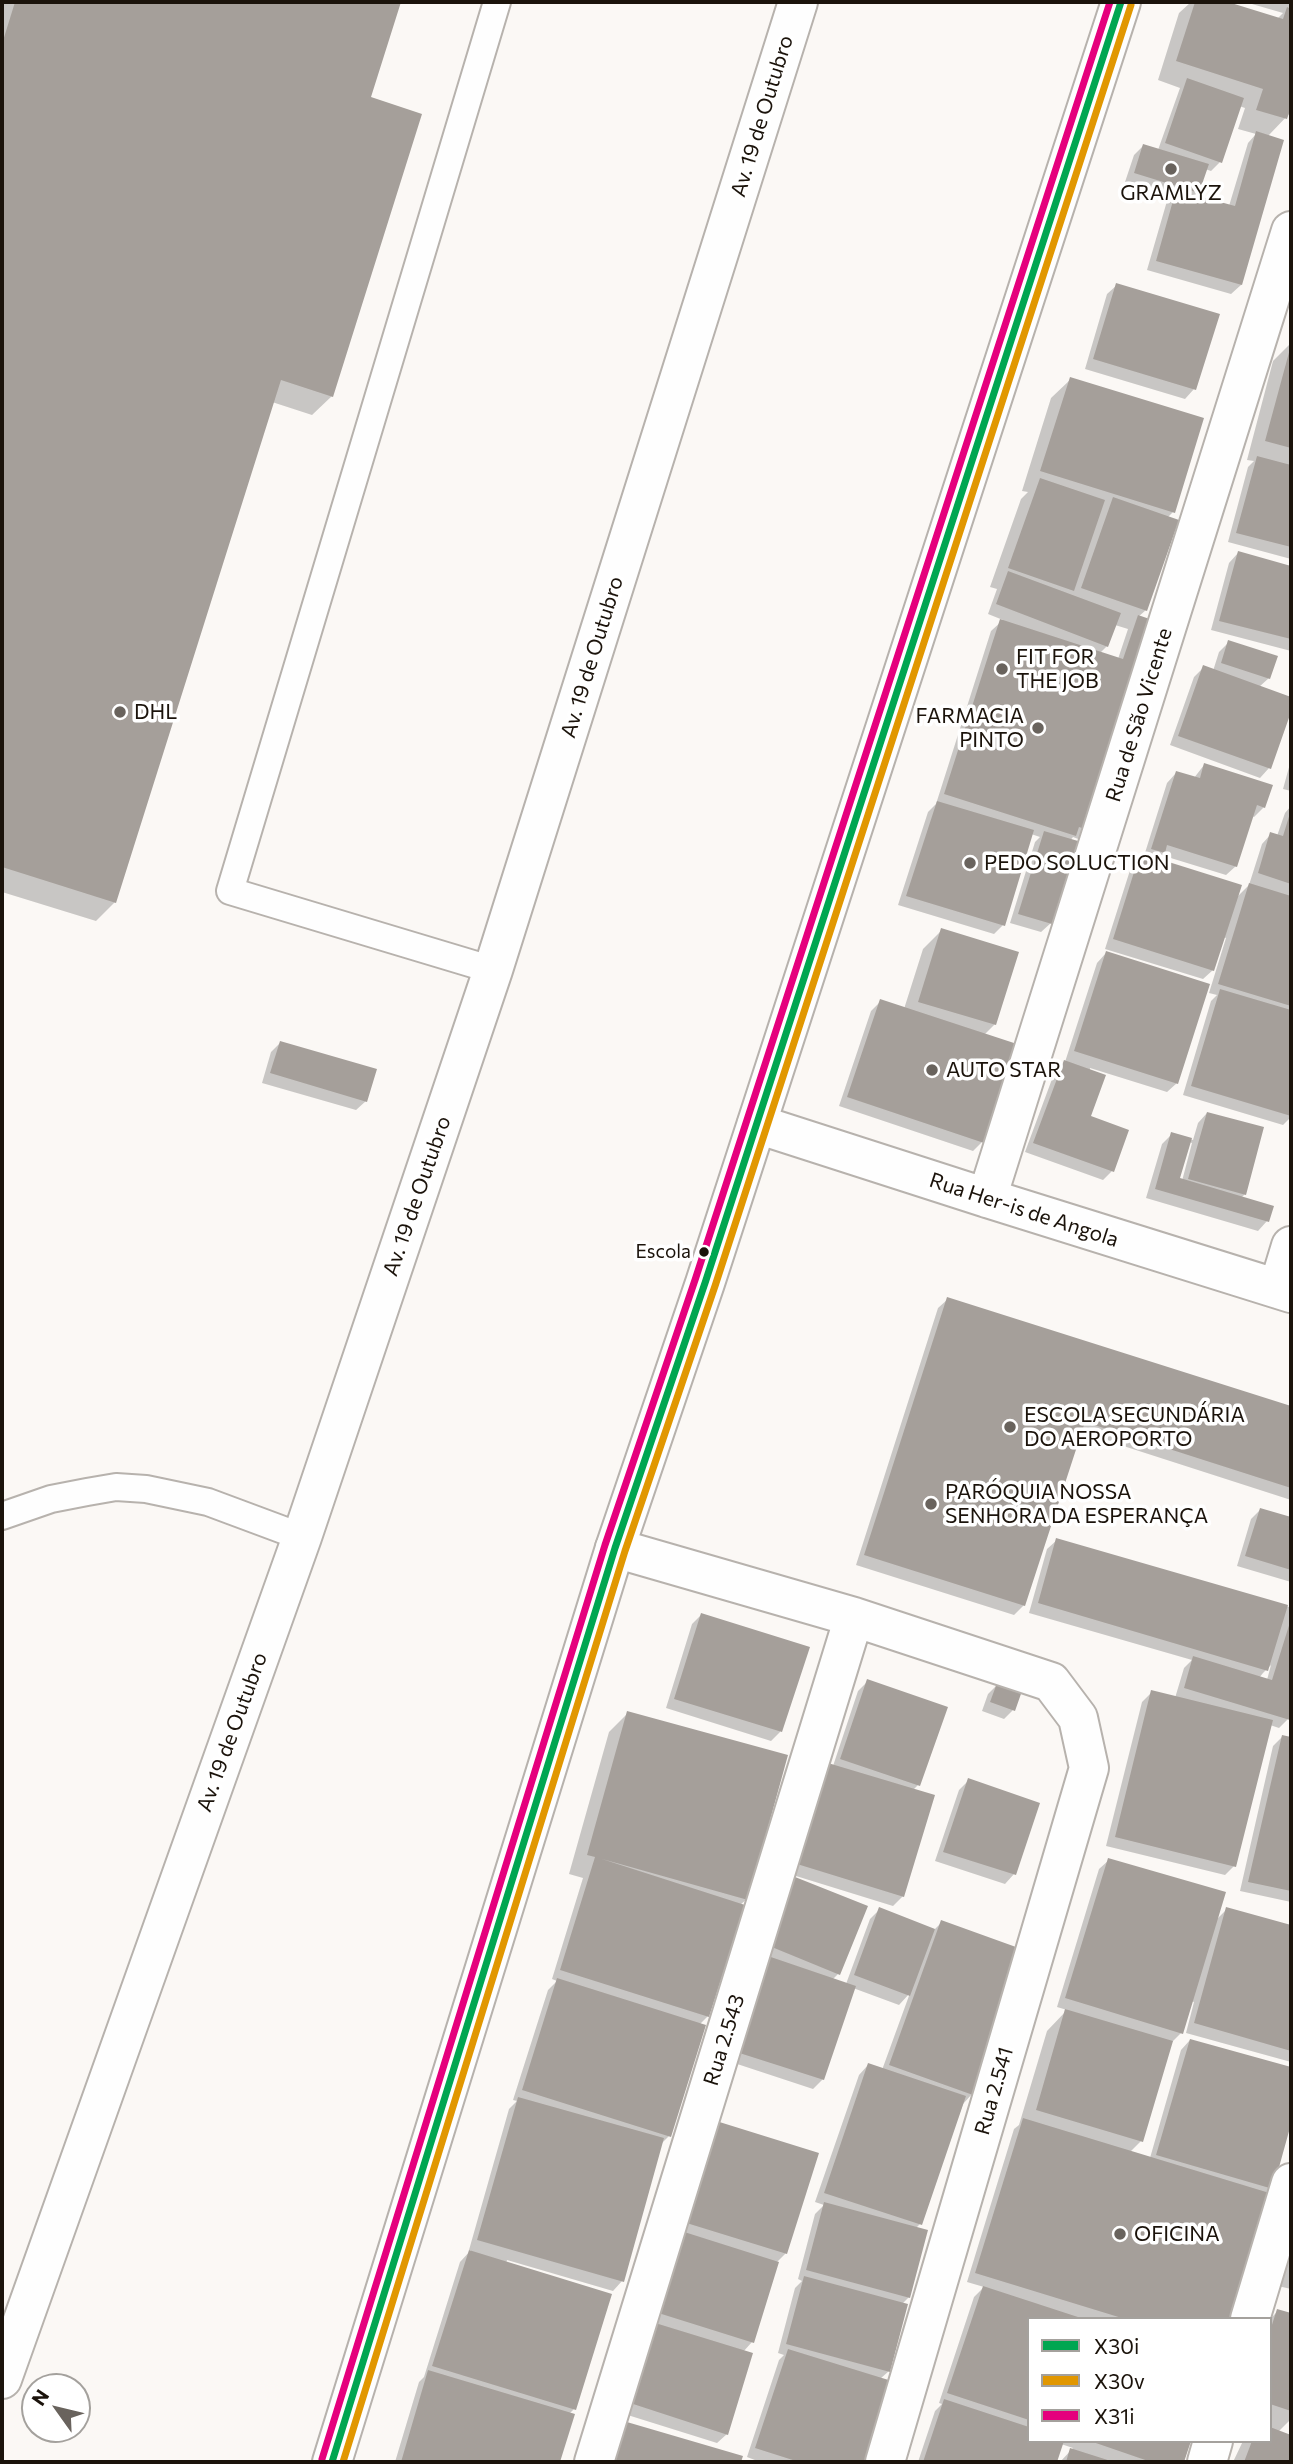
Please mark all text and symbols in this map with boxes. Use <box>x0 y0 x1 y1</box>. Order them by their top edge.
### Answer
street label: Av. 19 de Outubro <box>725 32 799 200</box>
marker: GRAMLYZ <box>1163 161 1179 177</box>
place label: GRAMLYZ <box>1120 180 1222 206</box>
street label: Av. 19 de Outubro <box>555 573 629 741</box>
street label: Rua de São Vicente <box>1101 625 1177 805</box>
place label: FIT FOR THE JOB <box>1016 644 1099 694</box>
marker: FIT FOR THE JOB <box>994 661 1010 677</box>
place label: DHL <box>134 699 177 725</box>
place label: FARMACIA PINTO <box>916 703 1024 753</box>
marker: DHL <box>112 704 128 720</box>
marker: FARMACIA PINTO <box>1030 720 1046 736</box>
place label: PEDO SOLUCTION <box>984 850 1170 876</box>
marker: PEDO SOLUCTION <box>962 855 978 871</box>
place label: AUTO STAR <box>946 1057 1061 1083</box>
marker: AUTO STAR <box>924 1062 940 1078</box>
street label: Av. 19 de Outubro <box>378 1113 456 1279</box>
street label: Rua Her-is de Angola <box>926 1167 1122 1253</box>
place label: Escola <box>636 1241 691 1263</box>
marker: Escola <box>697 1245 711 1259</box>
place label: ESCOLA SECUNDÁRIA DO AEROPORTO <box>1024 1402 1245 1452</box>
marker: ESCOLA SECUNDÁRIA DO AEROPORTO <box>1002 1419 1018 1435</box>
place label: PARÓQUIA NOSSA SENHORA DA ESPERANÇA <box>945 1479 1208 1529</box>
marker: PARÓQUIA NOSSA SENHORA DA ESPERANÇA <box>923 1496 939 1512</box>
street label: Av. 19 de Outubro <box>191 1649 273 1815</box>
street label: Rua 2.543 <box>698 1991 750 2089</box>
street label: Rua 2.541 <box>969 2044 1019 2138</box>
place label: OFICINA <box>1134 2221 1220 2247</box>
marker: OFICINA <box>1112 2226 1128 2242</box>
legend <box>1027 2317 1272 2443</box>
text: X30i <box>1094 2333 1139 2358</box>
text: X30v <box>1094 2368 1145 2393</box>
north arrow <box>21 2373 91 2443</box>
text: N <box>26 2385 53 2409</box>
text: X31i <box>1094 2403 1135 2428</box>

